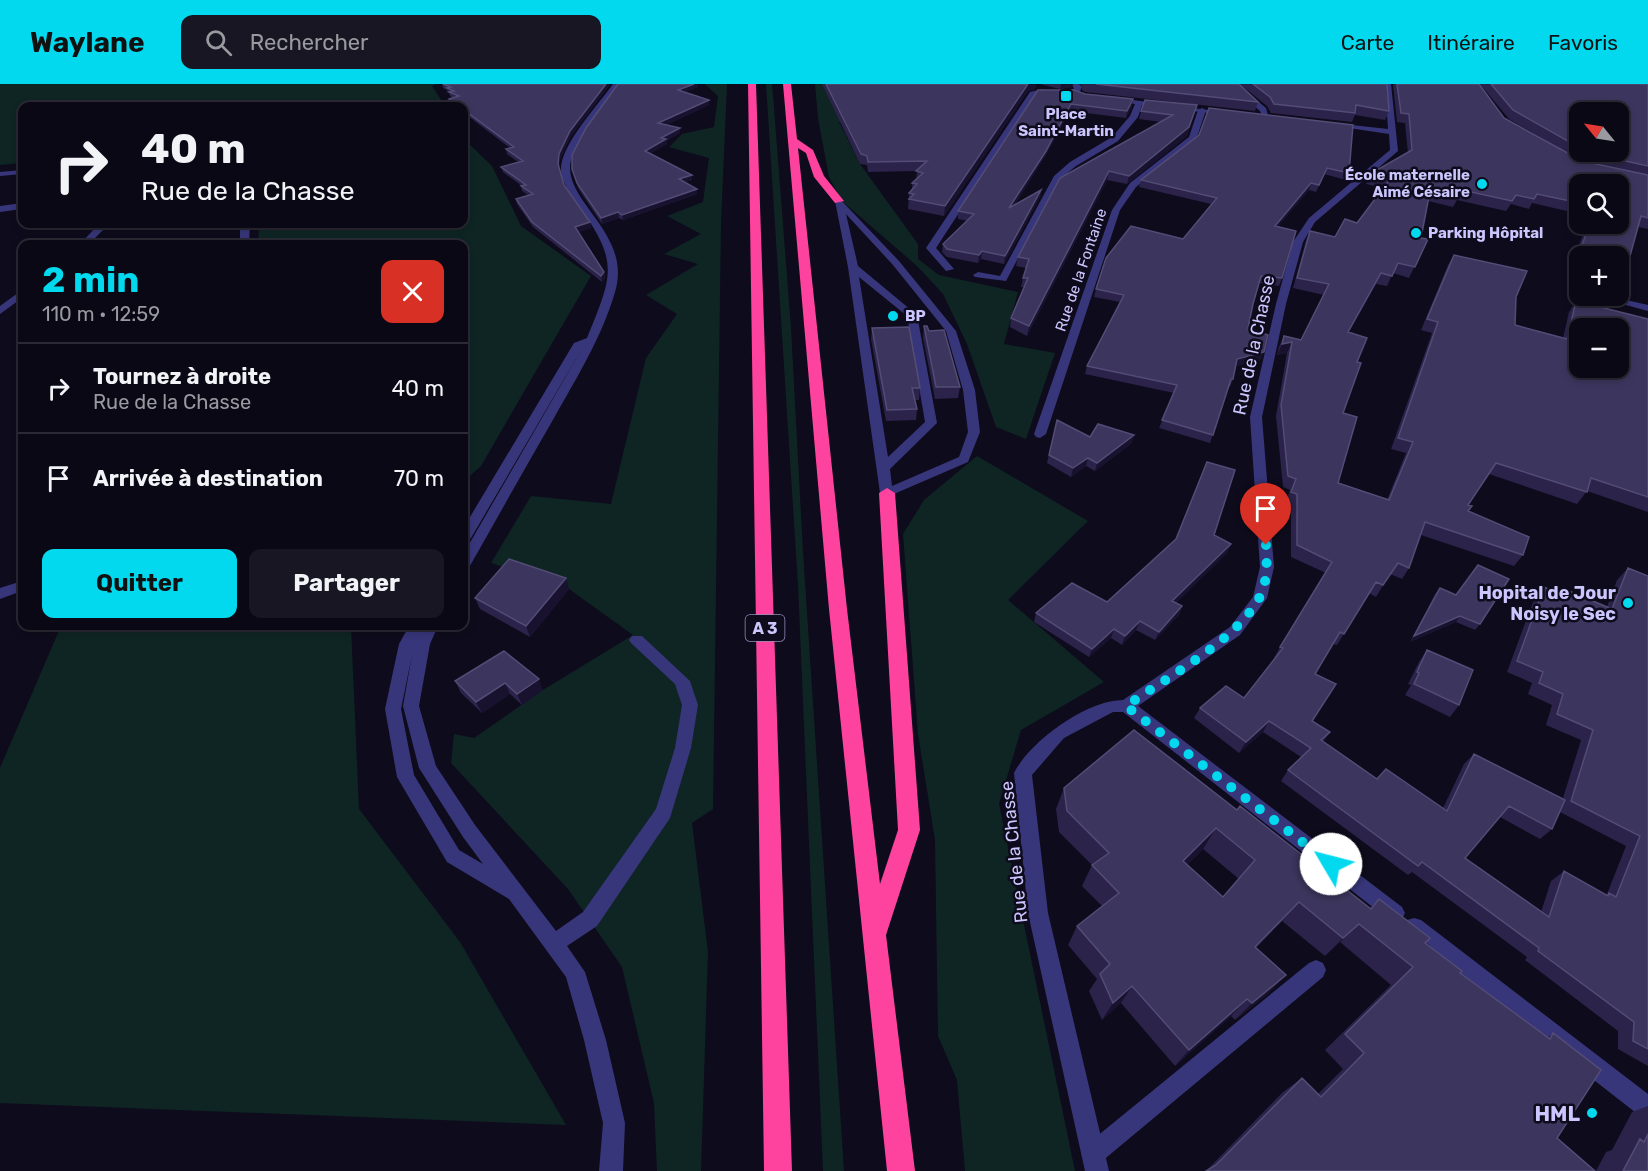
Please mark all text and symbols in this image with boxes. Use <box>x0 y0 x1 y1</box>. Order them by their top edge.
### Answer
search box <box>181 15 601 69</box>
text: Waylane <box>30 26 145 59</box>
icon: search <box>202 26 235 59</box>
text: Rechercher <box>250 29 368 56</box>
text: Carte <box>1341 30 1394 55</box>
text: Itinéraire <box>1427 30 1515 55</box>
text: Favoris <box>1548 30 1618 55</box>
marker: Place Saint-Martin <box>1059 89 1073 103</box>
north arrow <box>1569 102 1629 162</box>
map controls <box>1569 102 1629 378</box>
place label: Place Saint-Martin <box>1018 105 1114 140</box>
text: 40 m <box>141 124 246 174</box>
icon: right <box>42 126 120 204</box>
place label: École maternelle Aimé Césaire <box>1345 166 1470 201</box>
button: search <box>1569 174 1629 234</box>
text: Rue de la Chasse <box>141 175 355 207</box>
marker: École maternelle Aimé Césaire <box>1475 177 1489 191</box>
street label: Rue de la Fontaine <box>1051 206 1111 334</box>
place label: Parking Hôpital <box>1428 224 1543 242</box>
marker: Parking Hôpital <box>1409 226 1423 240</box>
button: + <box>1569 246 1629 306</box>
text: 2 min <box>42 258 140 301</box>
button: close <box>381 260 444 323</box>
street label: Rue de la Chasse <box>1228 273 1280 417</box>
text: 110 m · 12:59 <box>42 302 160 326</box>
place label: BP <box>905 307 926 325</box>
marker: BP <box>886 309 900 323</box>
button: − <box>1569 318 1629 378</box>
text: Tournez à droite <box>93 363 271 390</box>
icon: right <box>42 372 75 405</box>
text: 40 m <box>391 375 444 402</box>
text: Rue de la Chasse <box>93 390 251 414</box>
icon: arrive <box>42 462 75 495</box>
text: Arrivée à destination <box>93 465 323 492</box>
text: 70 m <box>394 465 444 492</box>
pin <box>1240 483 1291 545</box>
icon: arrive <box>1249 492 1282 525</box>
button: Quitter <box>42 549 237 618</box>
button: Partager <box>249 549 444 618</box>
place label: Hopital de Jour Noisy le Sec <box>1478 582 1616 625</box>
marker: Hopital de Jour Noisy le Sec <box>1621 596 1635 610</box>
road number: A 3 <box>746 615 784 641</box>
street label: Rue de la Chasse <box>996 780 1032 924</box>
position arrow <box>1299 832 1363 896</box>
place label: HML <box>1534 1101 1580 1126</box>
marker: HML <box>1585 1106 1599 1120</box>

